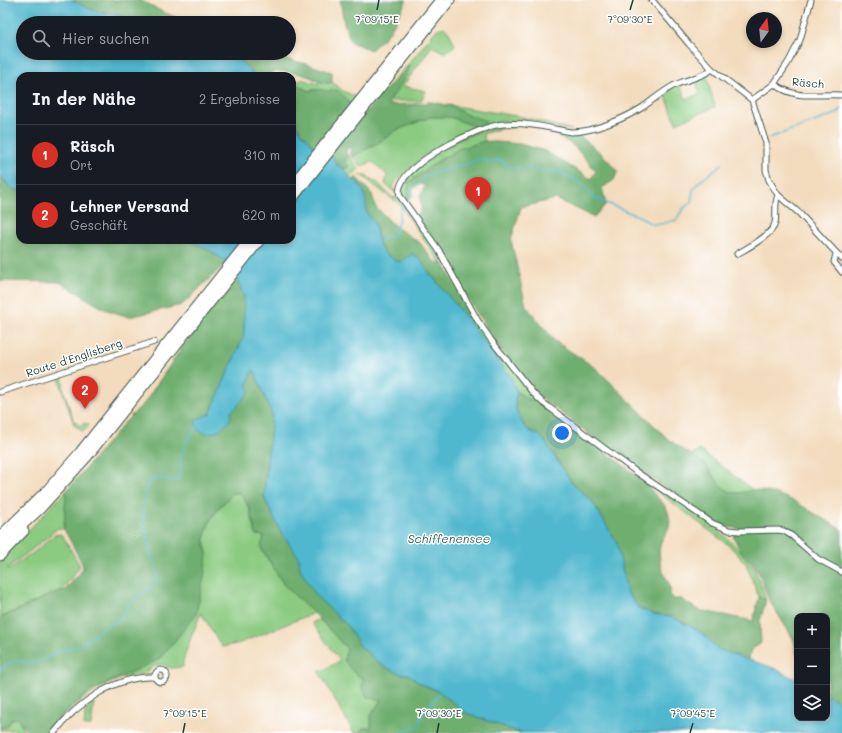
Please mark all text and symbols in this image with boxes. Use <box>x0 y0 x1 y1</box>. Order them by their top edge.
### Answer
text: 7°09'15"E <box>355 12 399 26</box>
text: 7°09'30"E <box>608 12 653 26</box>
north arrow <box>746 12 782 48</box>
search box <box>16 16 296 60</box>
icon: search <box>30 27 52 49</box>
text: Hier suchen <box>62 28 149 48</box>
street label: Räsch <box>791 74 825 91</box>
text: In der Nähe <box>32 87 136 109</box>
text: 2 Ergebnisse <box>199 90 280 107</box>
text: Räsch <box>70 136 115 156</box>
text: 1 <box>42 146 48 163</box>
text: 310 m <box>244 146 280 163</box>
text: Ort <box>70 156 93 173</box>
pin: 1 <box>465 177 491 210</box>
text: Lehner Versand <box>70 196 189 216</box>
text: 2 <box>41 206 49 223</box>
text: 620 m <box>242 206 280 223</box>
text: Geschäft <box>70 216 128 233</box>
street label: Route d'Englisberg <box>24 335 124 380</box>
pin: 2 <box>72 376 98 409</box>
your location <box>552 423 572 443</box>
water label: Schiffenensee <box>408 530 490 546</box>
map controls <box>794 613 830 721</box>
button: + <box>794 613 830 649</box>
button: − <box>794 649 830 685</box>
button: layers <box>794 685 830 721</box>
text: 7°09'15"E <box>163 706 207 720</box>
text: 7°09'30"E <box>417 706 462 720</box>
text: 7°09'45"E <box>671 706 716 720</box>

